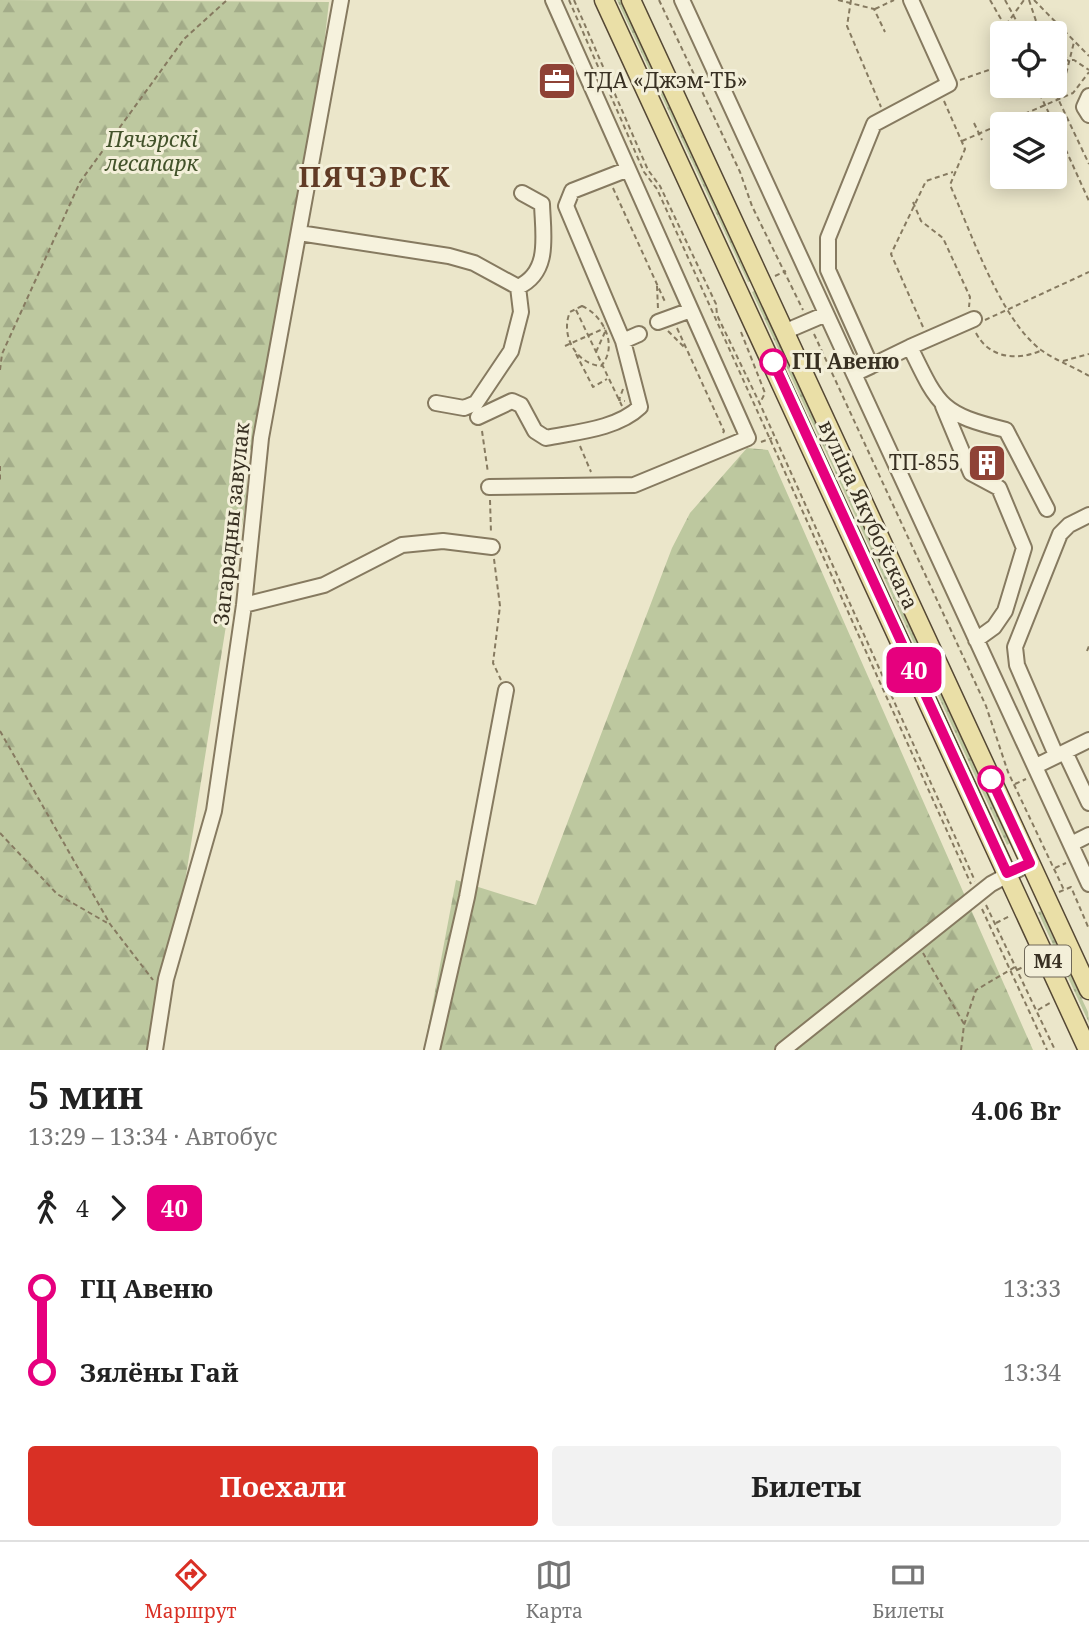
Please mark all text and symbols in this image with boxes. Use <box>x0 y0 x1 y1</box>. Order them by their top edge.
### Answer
map controls <box>990 21 1067 189</box>
button: locate <box>990 21 1067 98</box>
office icon: ТДА «Джэм-ТБ» <box>536 60 578 102</box>
place label: ТДА «Джэм-ТБ» <box>584 66 747 94</box>
button: layers <box>990 112 1067 189</box>
park label: Пячэрскі лесапарк <box>104 125 200 177</box>
district label: ПЯЧЭРСК <box>298 157 452 195</box>
place label: ГЦ Авеню <box>792 347 899 375</box>
marker: ГЦ Авеню <box>760 349 786 375</box>
street label: вуліца Якубоўскага <box>813 415 925 614</box>
street label: Загарадны завулак <box>206 420 256 627</box>
building icon: ТП-855 <box>966 442 1008 484</box>
place label: ТП-855 <box>889 448 960 476</box>
line badge: 40 <box>883 647 946 693</box>
text: 40 <box>900 653 928 686</box>
unlabelled marker <box>978 766 1004 792</box>
road number: М4 <box>1025 945 1071 976</box>
text: 5 мин <box>28 1068 143 1120</box>
text: 4.06 Br <box>971 1092 1061 1128</box>
text: 13:29 – 13:34 · Автобус <box>28 1120 277 1152</box>
icon: walk <box>28 1189 66 1227</box>
icon: forward <box>99 1189 137 1227</box>
text: 40 <box>161 1191 188 1224</box>
text: 4 <box>76 1192 89 1224</box>
text: ГЦ Авеню <box>80 1270 213 1306</box>
text: 13:33 <box>1003 1272 1061 1304</box>
text: Зялёны Гай <box>80 1354 239 1390</box>
text: 13:34 <box>1003 1356 1061 1388</box>
button: Поехали <box>28 1446 538 1526</box>
button: Билеты <box>552 1446 1061 1526</box>
tab: Маршрут <box>145 1556 237 1624</box>
tab: Карта <box>526 1556 583 1624</box>
tab: Билеты <box>872 1556 944 1624</box>

